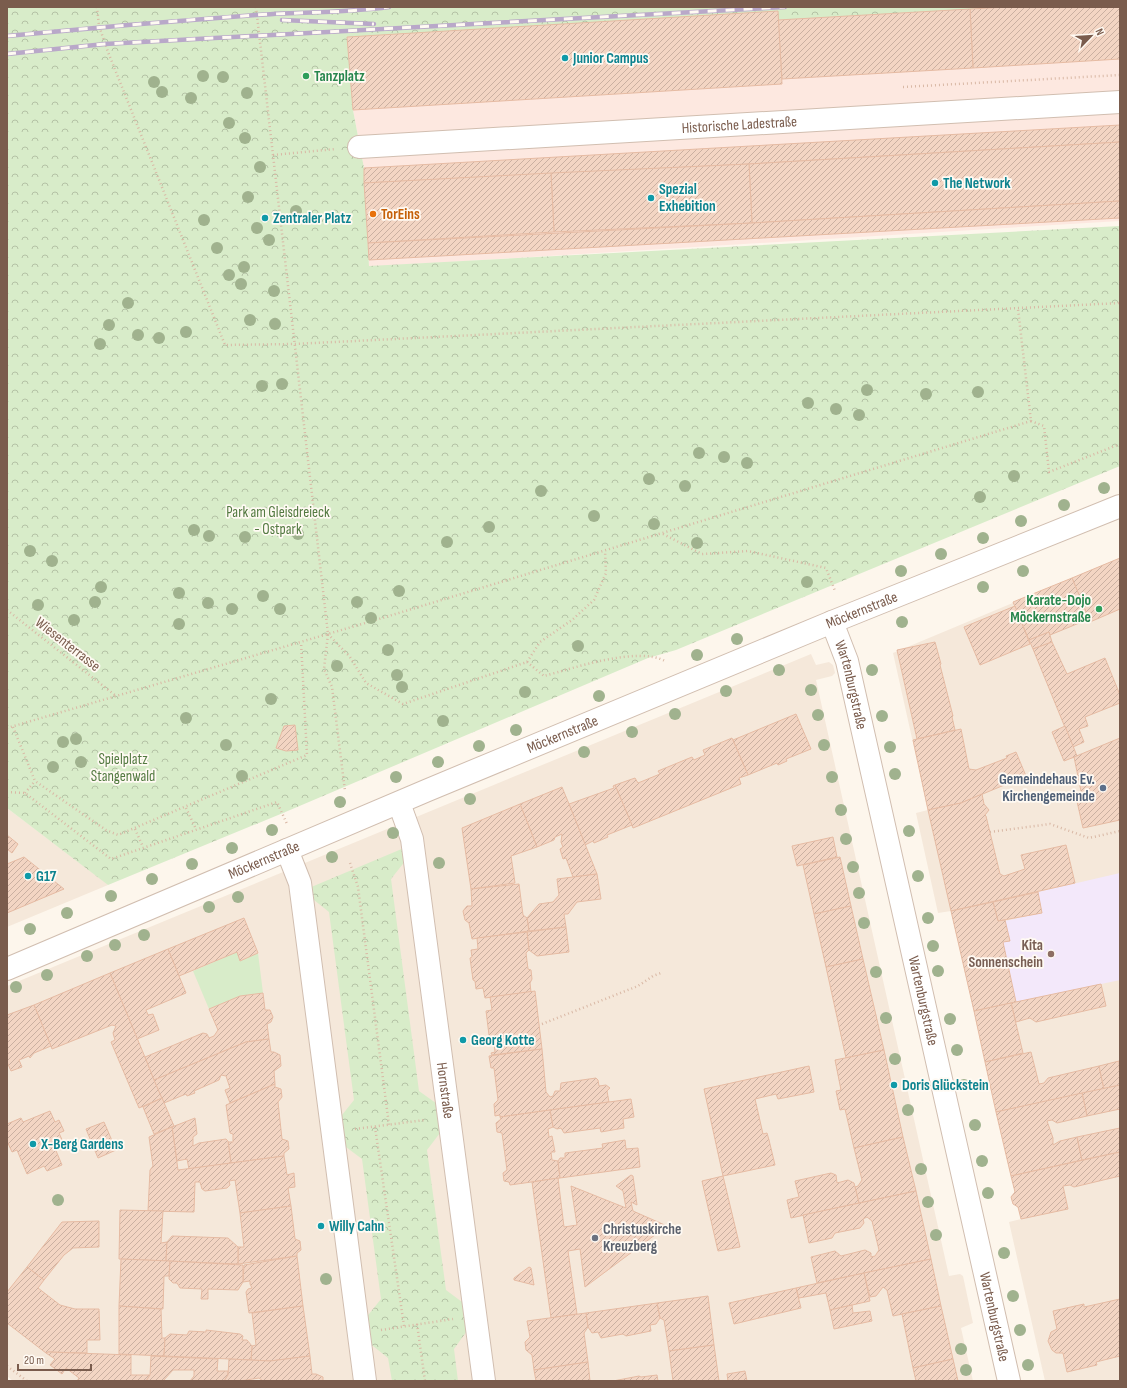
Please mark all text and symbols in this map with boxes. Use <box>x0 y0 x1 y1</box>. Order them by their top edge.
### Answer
north arrow <box>1071 16 1111 56</box>
text: N <box>1092 27 1107 38</box>
place label: Junior Campus <box>572 49 649 68</box>
marker: Junior Campus <box>560 53 570 63</box>
place label: Tanzplatz <box>314 67 365 86</box>
marker: Tanzplatz <box>301 71 311 81</box>
street label: Historische Ladestraße <box>681 112 798 138</box>
place label: The Network <box>943 174 1011 193</box>
marker: The Network <box>930 178 940 188</box>
place label: Spezial Exhebition <box>659 180 716 216</box>
marker: Spezial Exhebition <box>646 193 656 203</box>
place label: TorEins <box>381 205 420 224</box>
place label: Zentraler Platz <box>273 209 351 228</box>
marker: TorEins <box>368 209 378 219</box>
marker: Zentraler Platz <box>260 213 270 223</box>
park label: Park am Gleisdreieck - Ostpark <box>226 503 330 539</box>
street label: Möckernstraße <box>823 588 900 633</box>
place label: Karate-Dojo Möckernstraße <box>1010 591 1091 627</box>
marker: Karate-Dojo Möckernstraße <box>1094 604 1104 614</box>
street label: Wiesenterrasse <box>31 613 104 676</box>
street label: Wartenburgstraße <box>830 638 871 731</box>
street label: Möckernstraße <box>524 711 601 758</box>
park label: Spielplatz Stangenwald <box>91 750 155 786</box>
place label: Gemeindehaus Ev. Kirchengemeinde <box>999 770 1095 806</box>
marker: Gemeindehaus Ev. Kirchengemeinde <box>1098 783 1108 793</box>
street label: Möckernstraße <box>225 837 302 884</box>
place label: G17 <box>36 867 57 886</box>
marker: G17 <box>23 871 33 881</box>
place label: Kita Sonnenschein <box>968 936 1043 972</box>
marker: Kita Sonnenschein <box>1046 949 1056 959</box>
street label: Wartenburgstraße <box>904 954 942 1047</box>
place label: Georg Kotte <box>471 1031 535 1050</box>
marker: Georg Kotte <box>458 1035 468 1045</box>
street label: Hornstraße <box>432 1061 458 1120</box>
place label: Doris Glückstein <box>902 1076 989 1095</box>
marker: Doris Glückstein <box>889 1080 899 1090</box>
place label: X-Berg Gardens <box>40 1135 124 1154</box>
marker: X-Berg Gardens <box>28 1139 38 1149</box>
place label: Willy Cahn <box>329 1217 384 1236</box>
place label: Christuskirche Kreuzberg <box>603 1220 681 1256</box>
marker: Willy Cahn <box>316 1221 326 1231</box>
marker: Christuskirche Kreuzberg <box>590 1233 600 1243</box>
street label: Wartenburgstraße <box>975 1270 1013 1363</box>
scale bar <box>18 1346 91 1372</box>
text: 20 m <box>24 1353 44 1368</box>

